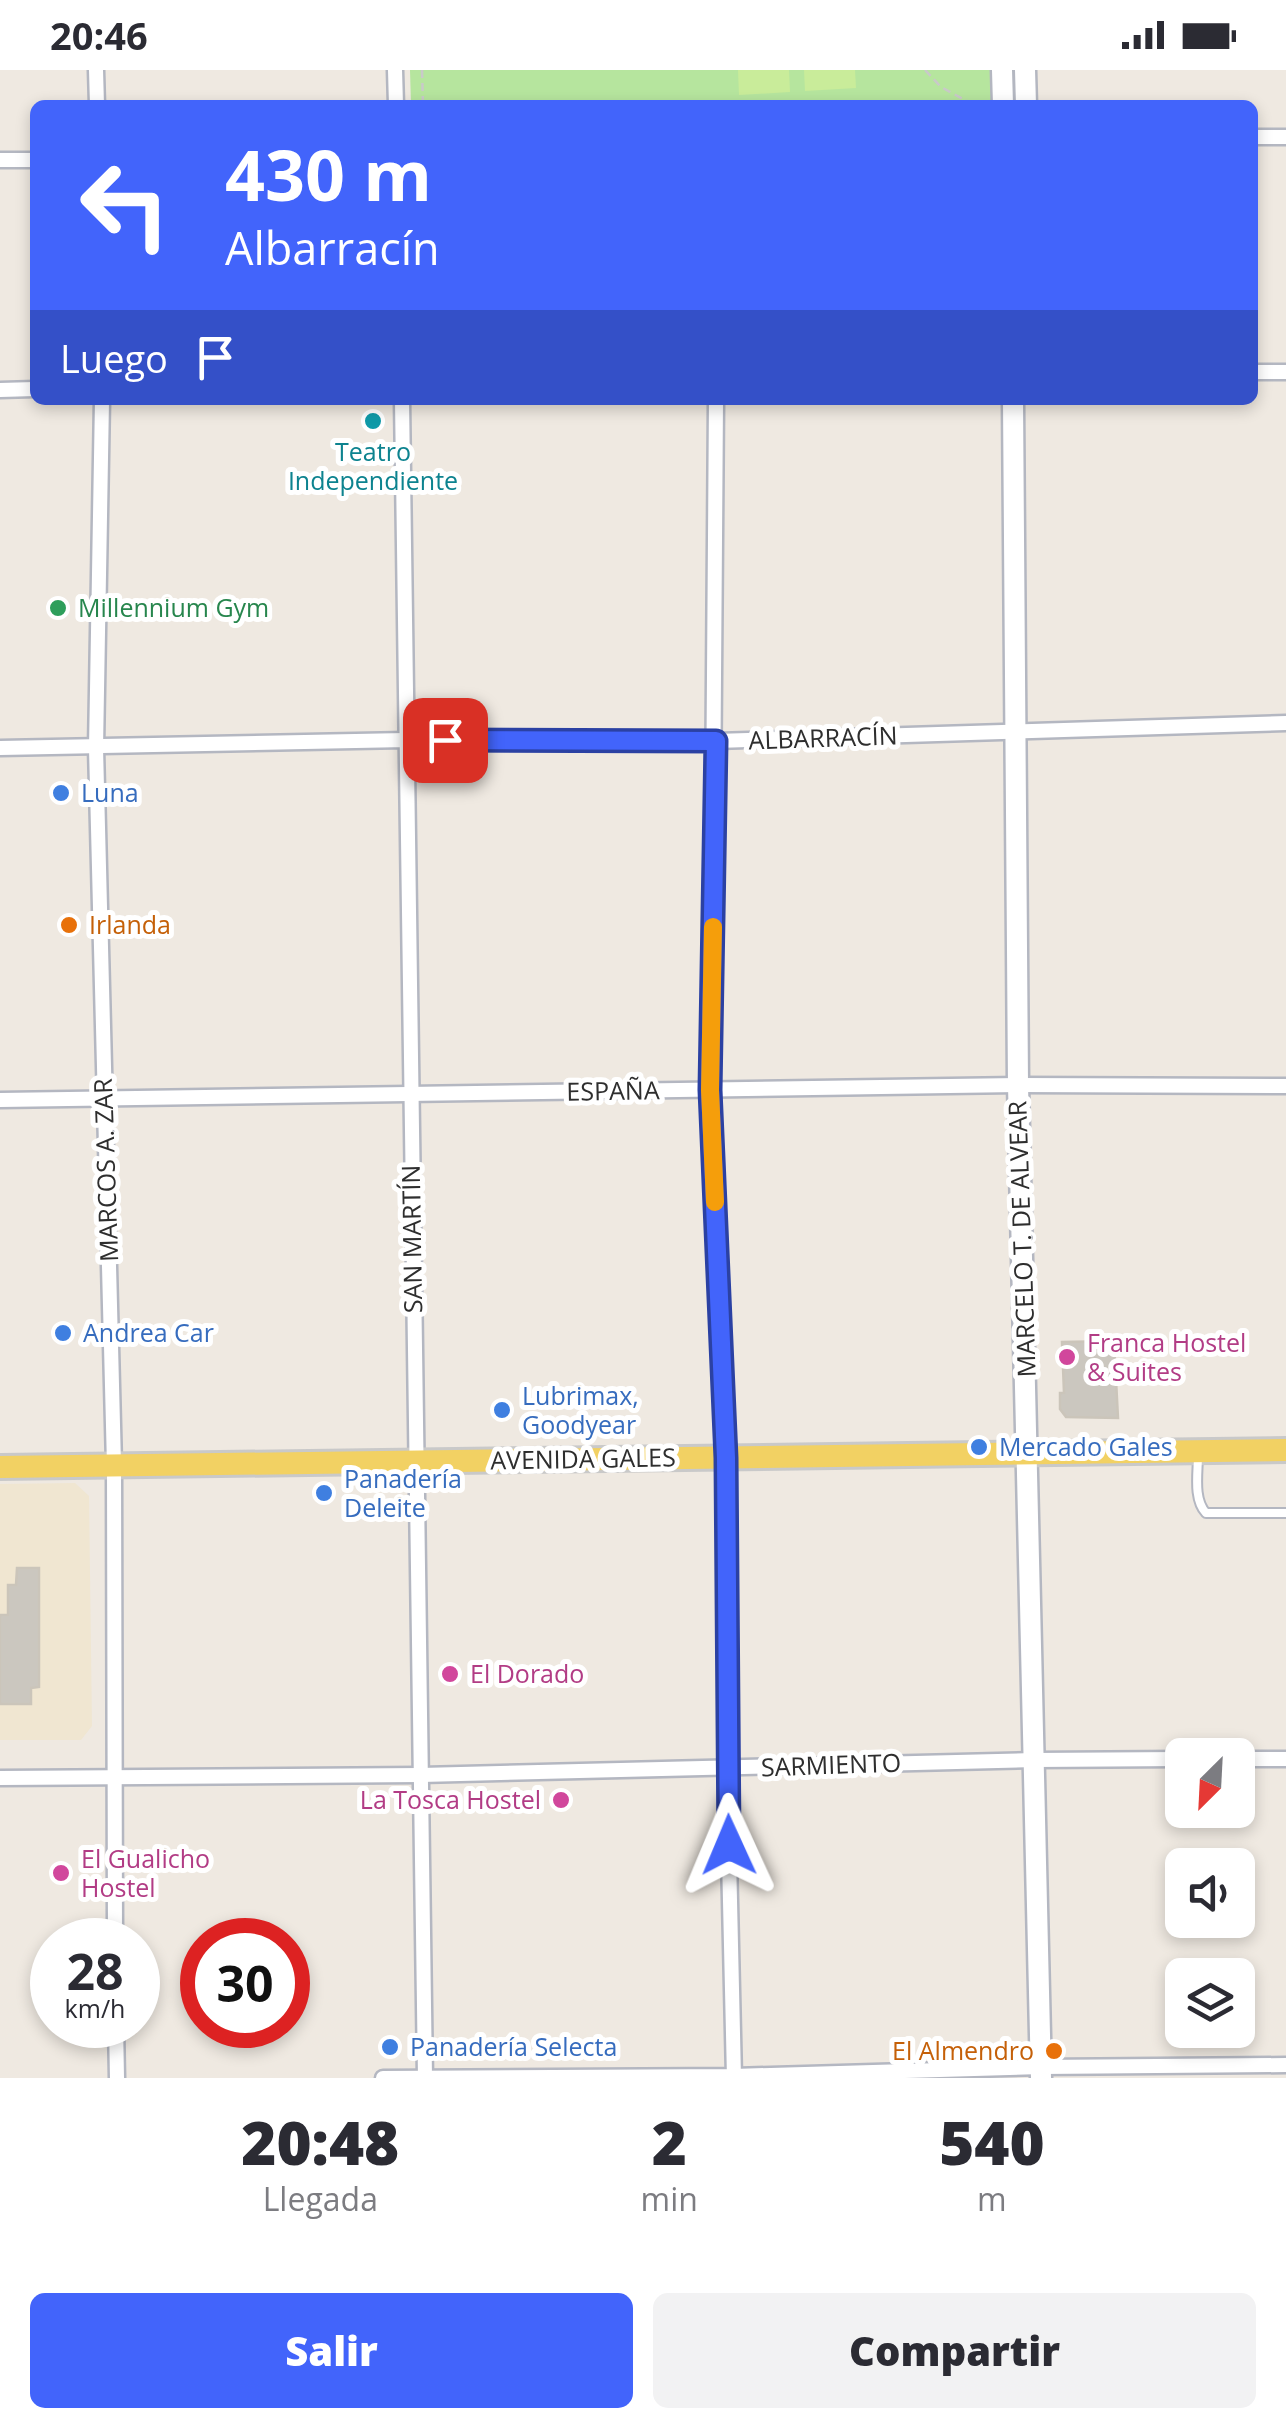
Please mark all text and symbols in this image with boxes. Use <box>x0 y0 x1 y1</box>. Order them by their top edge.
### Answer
text: 20:46 <box>50 9 148 61</box>
text: 430 m <box>225 126 432 222</box>
icon: left <box>60 140 190 270</box>
text: Albarracín <box>225 217 440 278</box>
icon: arrive <box>188 330 243 385</box>
text: Luego <box>60 332 168 384</box>
marker: Teatro Independiente <box>362 410 384 432</box>
place label: Teatro Independiente <box>288 434 458 497</box>
place label: Millennium Gym <box>78 590 269 624</box>
marker: Millennium Gym <box>47 597 69 619</box>
pin <box>403 698 488 783</box>
icon: arrive <box>418 713 473 768</box>
street label: ALBARRACÍN <box>748 717 898 757</box>
place label: Luna <box>81 775 139 809</box>
marker: Luna <box>50 782 72 804</box>
place label: Irlanda <box>89 907 171 941</box>
marker: Irlanda <box>58 914 80 936</box>
street label: ESPAÑA <box>566 1072 660 1108</box>
street label: MARCOS A. ZAR <box>85 1077 125 1262</box>
street label: MARCELO T. DE ALVEAR <box>999 1100 1043 1378</box>
street label: SAN MARTÍN <box>393 1165 429 1313</box>
place label: Andrea Car <box>83 1315 214 1349</box>
marker: Andrea Car <box>52 1322 74 1344</box>
place label: Franca Hostel & Suites <box>1087 1325 1246 1388</box>
marker: Franca Hostel & Suites <box>1056 1346 1078 1368</box>
place label: Lubrimax, Goodyear <box>522 1378 639 1441</box>
marker: Lubrimax, Goodyear <box>491 1399 513 1421</box>
place label: Mercado Gales <box>999 1429 1173 1463</box>
marker: Mercado Gales <box>968 1436 990 1458</box>
street label: AVENIDA GALES <box>490 1439 676 1477</box>
place label: Panadería Deleite <box>344 1461 462 1524</box>
marker: Panadería Deleite <box>313 1482 335 1504</box>
place label: El Dorado <box>470 1656 584 1690</box>
marker: El Dorado <box>439 1663 461 1685</box>
north arrow <box>1165 1738 1255 1828</box>
map controls <box>1165 1738 1255 2048</box>
street label: SARMIENTO <box>760 1745 902 1783</box>
place label: La Tosca Hostel <box>360 1782 541 1816</box>
marker: La Tosca Hostel <box>550 1789 572 1811</box>
position arrow <box>677 1793 781 1897</box>
place label: El Gualicho Hostel <box>81 1841 210 1904</box>
button: sound <box>1165 1848 1255 1938</box>
marker: El Gualicho Hostel <box>50 1862 72 1884</box>
speed limit sign: 30 <box>180 1918 310 2048</box>
text: 28 <box>66 1937 124 2005</box>
button: layers <box>1165 1958 1255 2048</box>
text: km/h <box>65 1991 125 2025</box>
place label: Panadería Selecta <box>410 2029 617 2063</box>
place label: El Almendro <box>892 2033 1034 2067</box>
marker: Panadería Selecta <box>379 2036 401 2058</box>
marker: El Almendro <box>1043 2040 1065 2062</box>
text: 20:48 <box>241 2101 399 2183</box>
text: 2 <box>652 2101 687 2183</box>
text: 540 <box>939 2101 1045 2183</box>
text: Llegada <box>263 2177 378 2220</box>
text: min <box>641 2177 698 2220</box>
text: m <box>977 2177 1007 2220</box>
button: Salir <box>30 2293 633 2408</box>
button: Compartir <box>653 2293 1256 2408</box>

